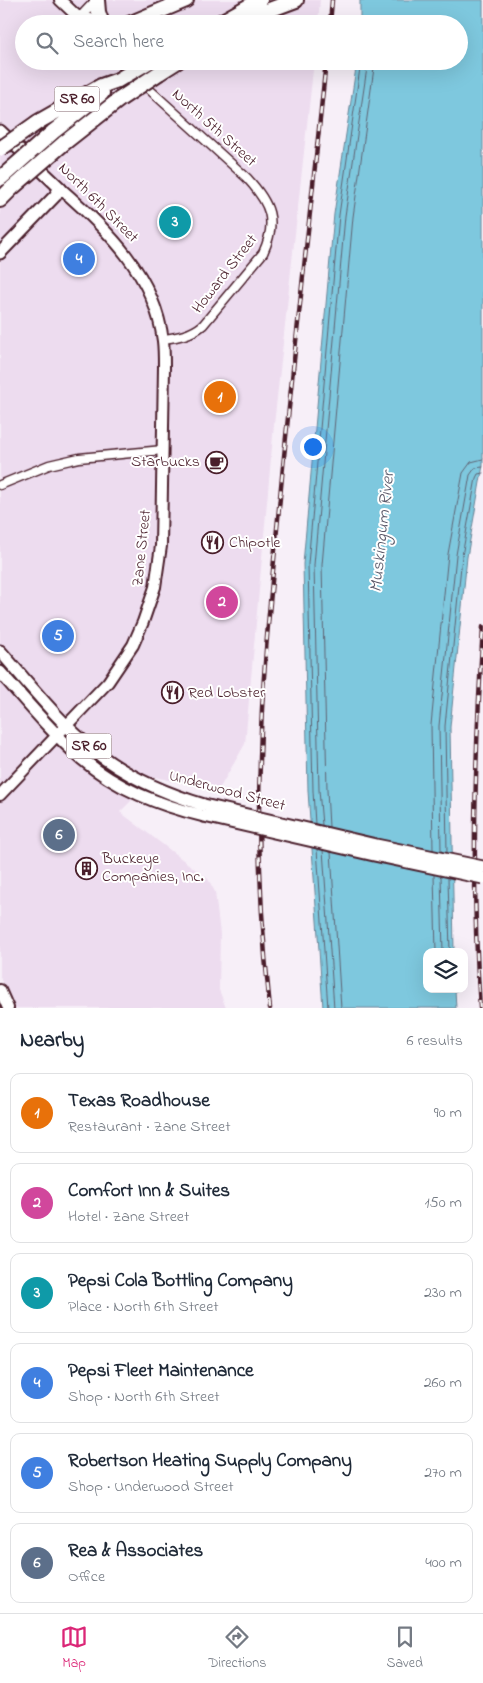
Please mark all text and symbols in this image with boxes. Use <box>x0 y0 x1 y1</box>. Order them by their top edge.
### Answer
search box <box>15 15 468 70</box>
icon: search <box>33 29 61 57</box>
text: Search here <box>73 29 164 56</box>
street label: North 5th Street <box>166 83 262 173</box>
road number: SR 60 <box>54 86 100 112</box>
street label: North 6th Street <box>52 157 144 249</box>
pin: 3 <box>159 203 191 241</box>
street label: Howard Street <box>186 229 264 319</box>
pin: 4 <box>63 240 95 278</box>
pin: 1 <box>204 378 236 416</box>
your location <box>300 434 326 460</box>
place label: Starbucks <box>131 450 200 474</box>
cafe icon: Starbucks <box>204 450 228 474</box>
water label: Muskingum River <box>364 468 403 594</box>
street label: Zane Street <box>126 508 158 588</box>
restaurant icon: Chipotle <box>201 531 225 555</box>
place label: Chipotle <box>229 531 281 555</box>
pin: 2 <box>206 583 238 621</box>
pin: 5 <box>42 617 74 655</box>
restaurant icon: Red Lobster <box>160 681 184 705</box>
place label: Red Lobster <box>188 681 265 705</box>
road number: SR 60 <box>66 734 112 758</box>
street label: Underwood Street <box>166 764 288 818</box>
pin: 6 <box>43 816 75 854</box>
place label: Buckeye Companies, Inc. <box>101 847 204 889</box>
building icon: Buckeye Companies, Inc. <box>74 856 98 880</box>
map controls <box>423 948 468 993</box>
button: layers <box>423 948 468 993</box>
text: Nearby <box>20 1026 84 1056</box>
text: 6 results <box>406 1029 463 1053</box>
text: Texas Roadhouse <box>68 1088 210 1115</box>
text: 1 <box>34 1101 40 1125</box>
text: 90 m <box>434 1101 462 1125</box>
text: Restaurant · Zane Street <box>68 1115 231 1139</box>
text: Comfort Inn & Suites <box>68 1178 230 1205</box>
text: 2 <box>33 1191 41 1215</box>
text: 150 m <box>424 1191 462 1215</box>
text: Hotel · Zane Street <box>68 1205 189 1229</box>
text: Pepsi Cola Bottling Company <box>68 1268 293 1295</box>
text: 3 <box>34 1281 40 1305</box>
text: 230 m <box>424 1281 462 1305</box>
text: Place · North 6th Street <box>68 1295 219 1319</box>
text: Pepsi Fleet Maintenance <box>68 1358 254 1385</box>
text: 4 <box>34 1371 40 1395</box>
text: 260 m <box>424 1371 462 1395</box>
text: Shop · North 6th Street <box>68 1385 220 1409</box>
text: Robertson Heating Supply Company <box>68 1448 352 1475</box>
text: 5 <box>32 1461 42 1485</box>
text: 270 m <box>424 1461 462 1485</box>
text: Shop · Underwood Street <box>68 1475 234 1499</box>
text: Rea & Associates <box>68 1538 203 1565</box>
text: 6 <box>33 1551 41 1575</box>
text: 400 m <box>425 1551 462 1575</box>
text: Office <box>68 1565 105 1589</box>
tab: Map <box>60 1623 88 1674</box>
tab: Directions <box>208 1623 266 1674</box>
tab: Saved <box>386 1623 423 1674</box>

